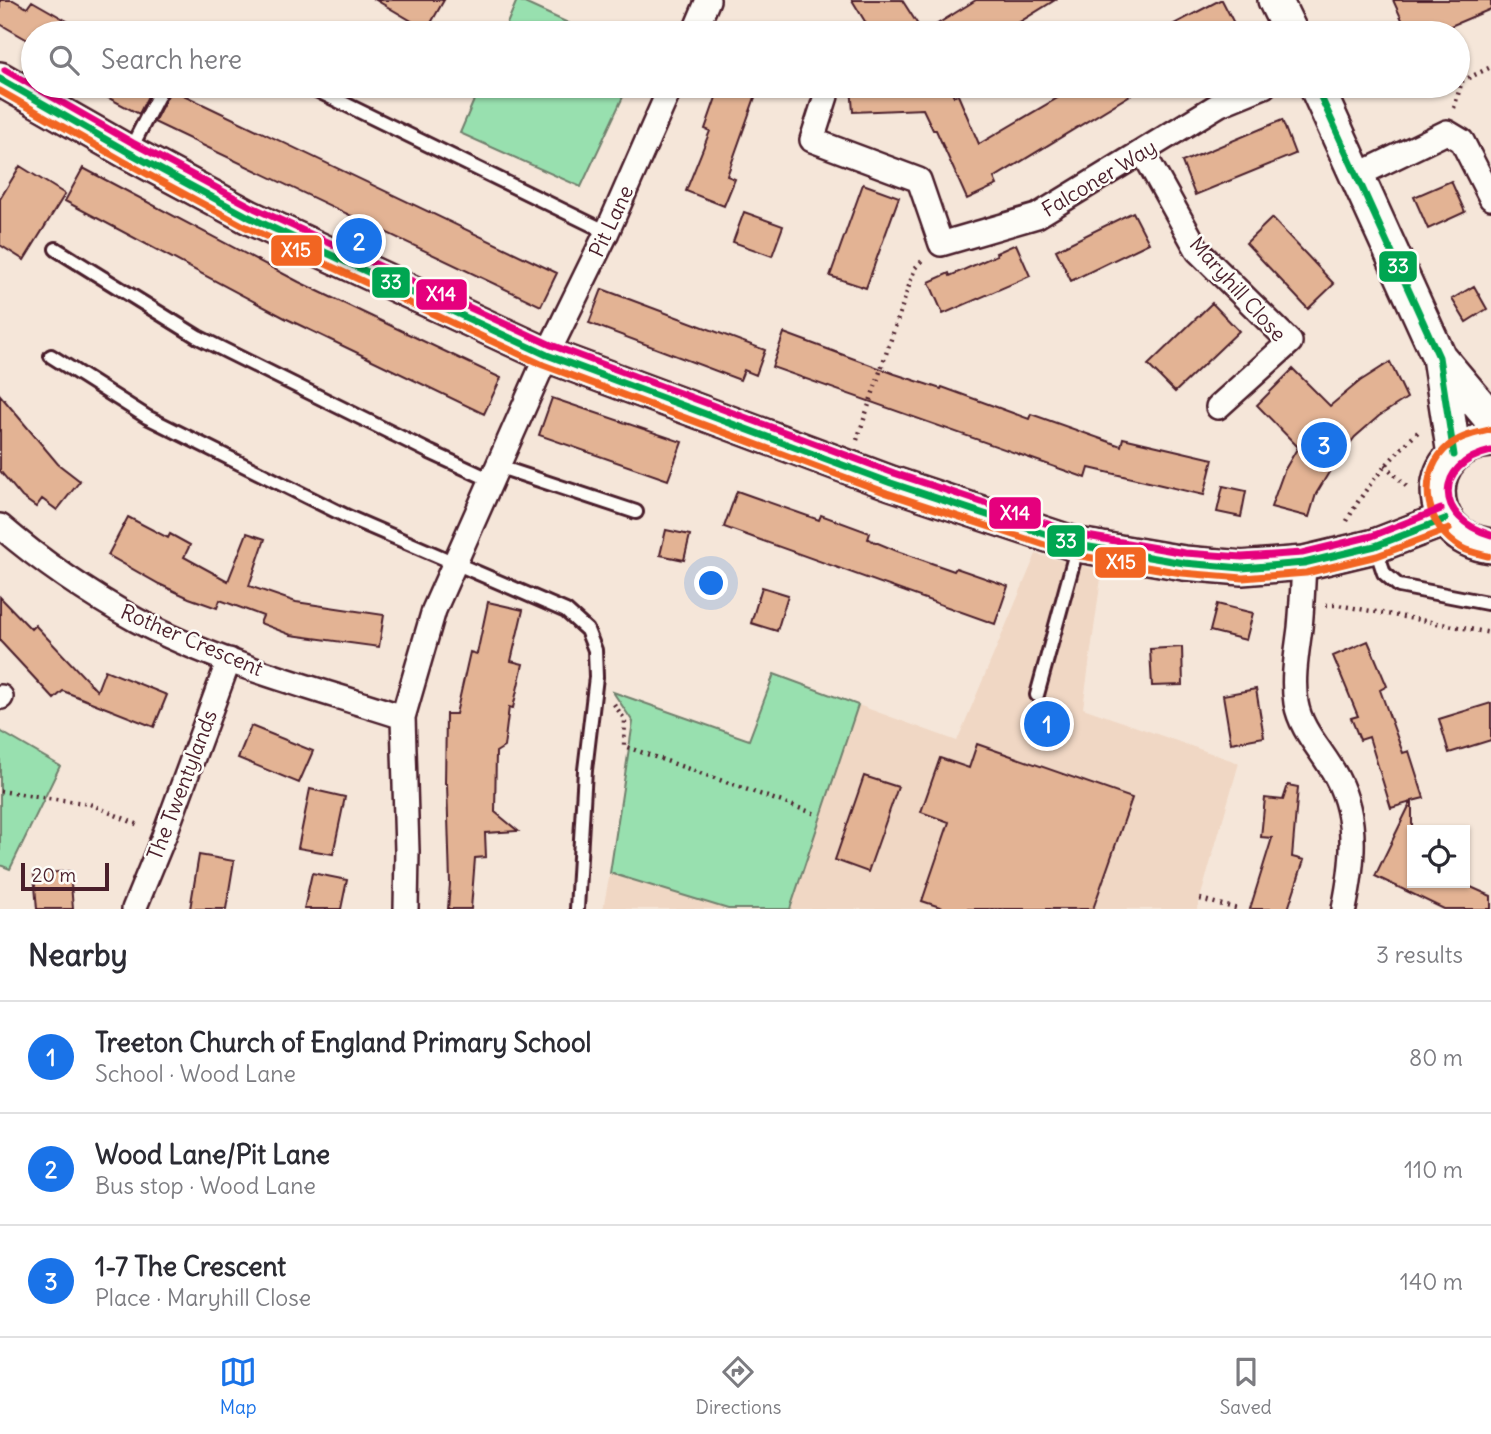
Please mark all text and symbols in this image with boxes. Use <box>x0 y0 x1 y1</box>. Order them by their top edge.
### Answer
search box <box>21 21 1470 98</box>
icon: search <box>45 41 83 79</box>
text: Search here <box>101 43 242 76</box>
street label: Falconer Way <box>1037 133 1161 223</box>
street label: Pit Lane <box>583 181 639 261</box>
pin: 2 <box>336 215 382 267</box>
street label: Maryhill Close <box>1184 231 1292 347</box>
line badge: X15 <box>270 234 323 267</box>
text: X15 <box>281 238 311 262</box>
line badge: 33 <box>1378 250 1418 283</box>
text: 33 <box>1387 254 1409 278</box>
line badge: 33 <box>371 266 411 299</box>
text: 33 <box>380 270 402 294</box>
line badge: X14 <box>415 278 468 311</box>
text: X14 <box>426 282 456 306</box>
pin: 3 <box>1301 419 1347 471</box>
line badge: X14 <box>988 496 1042 530</box>
text: X14 <box>1000 501 1030 525</box>
line badge: 33 <box>1046 524 1086 558</box>
text: 33 <box>1055 529 1077 553</box>
line badge: X15 <box>1094 546 1147 579</box>
text: X15 <box>1106 550 1136 574</box>
your location <box>694 566 728 600</box>
street label: Rother Crescent <box>117 598 267 682</box>
pin: 1 <box>1024 698 1070 750</box>
street label: The Twentylands <box>141 706 223 864</box>
map controls <box>1407 825 1470 888</box>
button: locate <box>1407 825 1470 888</box>
scale bar <box>21 860 108 892</box>
text: 20 m <box>32 863 76 887</box>
text: Nearby <box>28 936 128 974</box>
text: 3 results <box>1376 940 1463 969</box>
text: Treeton Church of England Primary School <box>95 1026 591 1059</box>
text: 1 <box>46 1043 56 1072</box>
text: 80 m <box>1409 1043 1463 1072</box>
text: School · Wood Lane <box>95 1059 296 1088</box>
text: Wood Lane/Pit Lane <box>95 1138 330 1171</box>
text: 2 <box>45 1155 57 1184</box>
text: 110 m <box>1404 1155 1463 1184</box>
text: Bus stop · Wood Lane <box>95 1171 316 1200</box>
text: 1-7 The Crescent <box>95 1250 286 1283</box>
text: 3 <box>44 1267 58 1296</box>
text: 140 m <box>1400 1267 1463 1296</box>
text: Place · Maryhill Close <box>95 1283 311 1312</box>
tab: Map <box>219 1353 257 1419</box>
tab: Directions <box>696 1353 781 1419</box>
tab: Saved <box>1220 1353 1272 1419</box>

